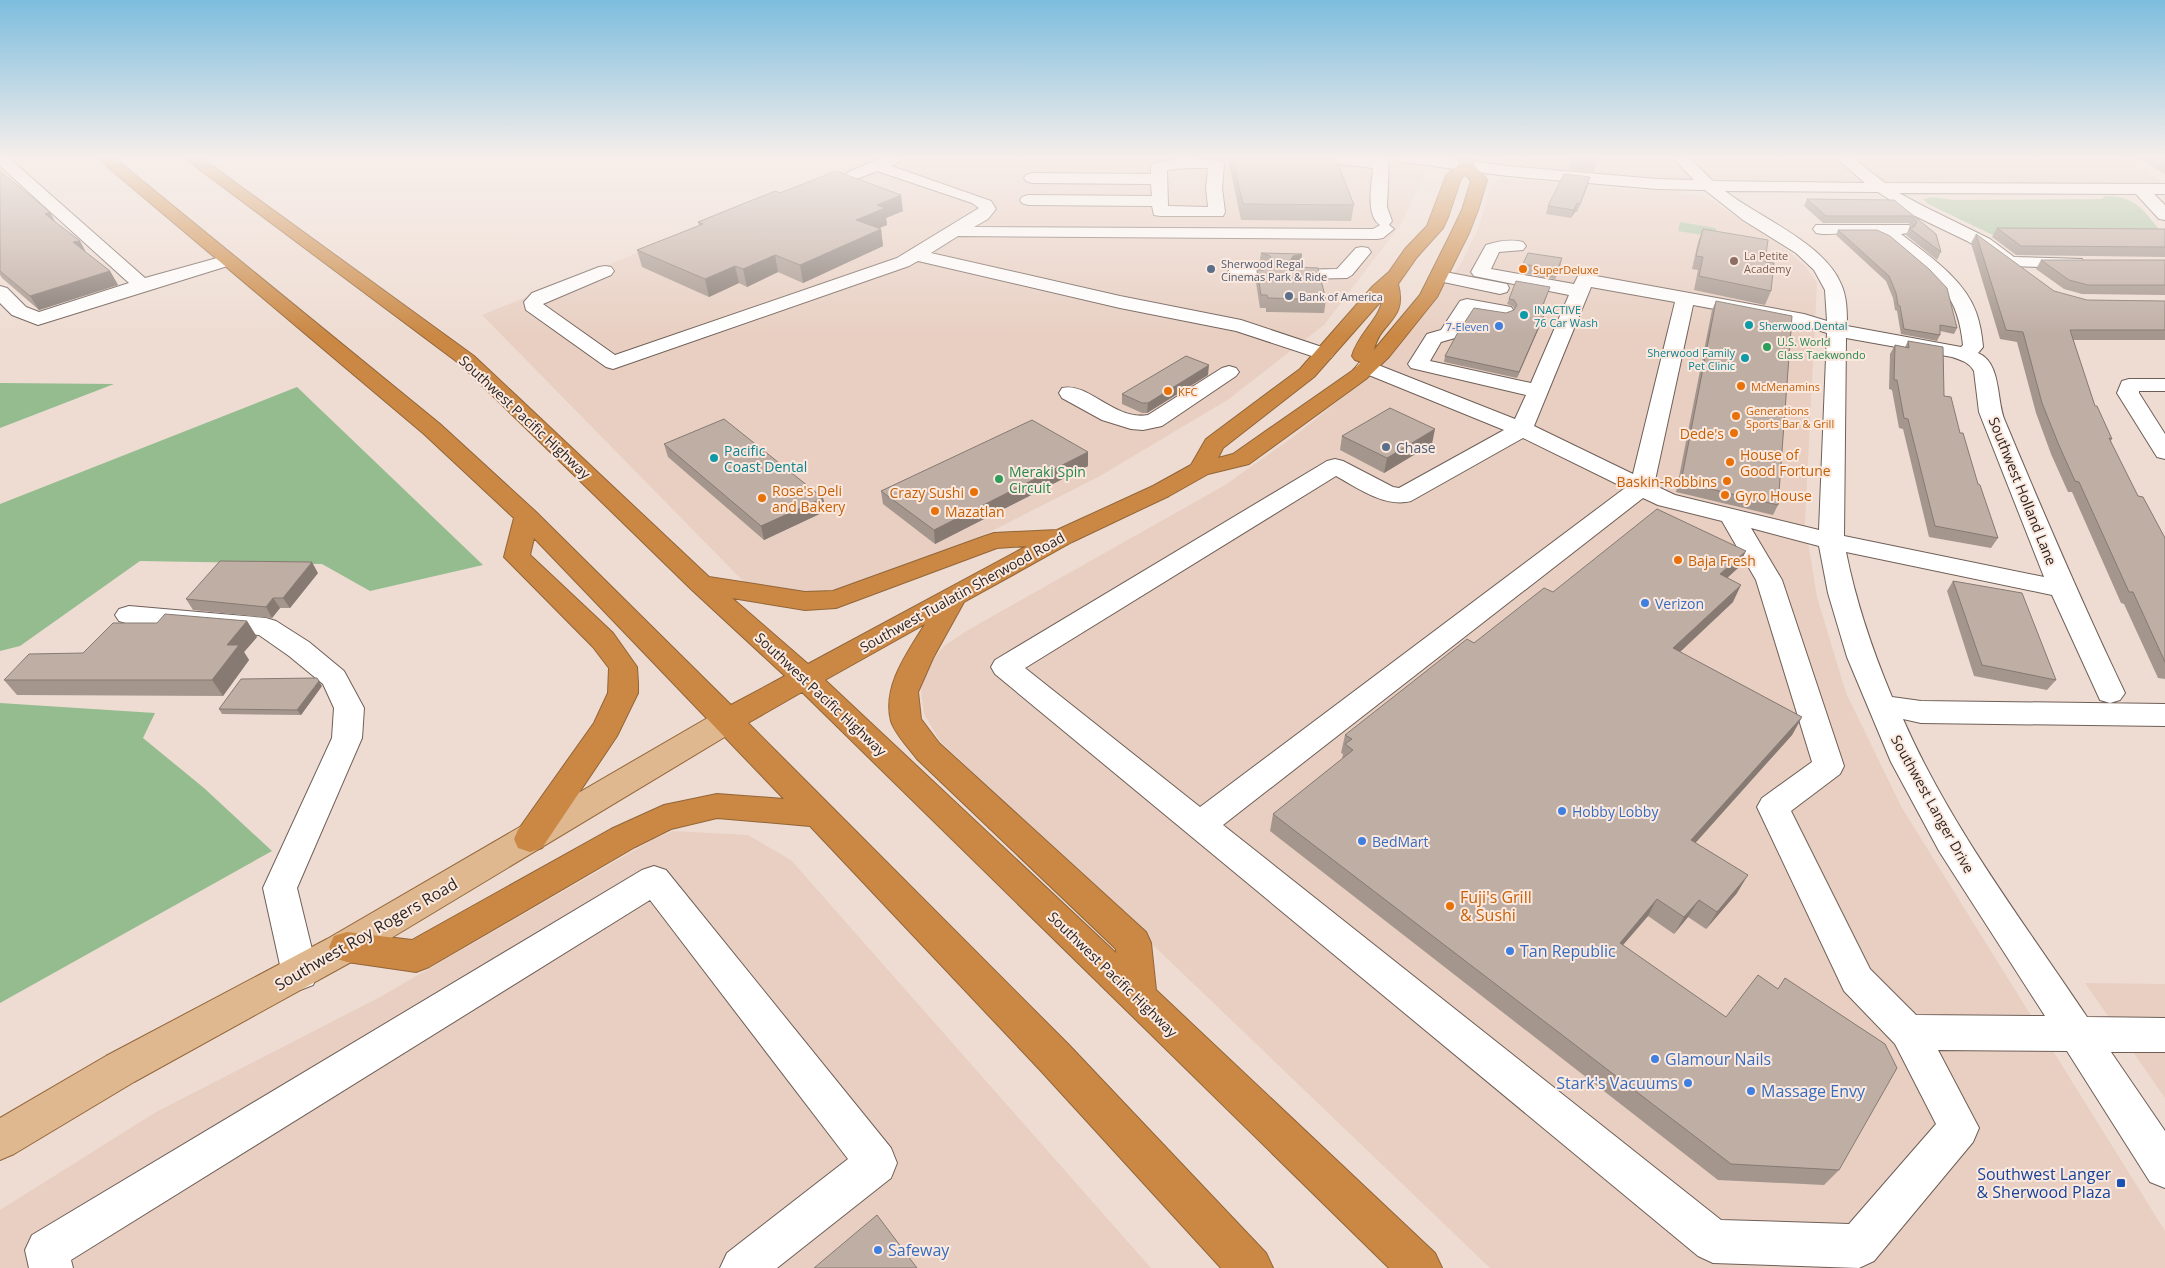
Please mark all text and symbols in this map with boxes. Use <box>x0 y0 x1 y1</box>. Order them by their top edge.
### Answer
place label: La Petite Academy <box>1744 248 1791 276</box>
marker: La Petite Academy <box>1728 255 1740 267</box>
place label: Sherwood Regal Cinemas Park & Ride <box>1221 256 1327 284</box>
place label: SuperDeluxe <box>1533 262 1599 277</box>
marker: Sherwood Regal Cinemas Park & Ride <box>1205 263 1217 275</box>
marker: SuperDeluxe <box>1517 263 1529 275</box>
place label: Bank of America <box>1299 289 1383 304</box>
marker: Bank of America <box>1283 290 1295 302</box>
place label: INACTIVE 76 Car Wash <box>1534 302 1598 330</box>
marker: INACTIVE 76 Car Wash <box>1518 309 1530 321</box>
place label: Sherwood Dental <box>1759 318 1848 333</box>
place label: 7-Eleven <box>1446 319 1489 334</box>
marker: Sherwood Dental <box>1743 319 1755 331</box>
marker: 7-Eleven <box>1493 320 1505 332</box>
place label: U.S. World Class Taekwondo <box>1777 334 1866 362</box>
marker: U.S. World Class Taekwondo <box>1761 341 1773 353</box>
place label: Sherwood Family Pet Clinic <box>1647 345 1735 373</box>
street label: Southwest Pacific Highway <box>455 351 595 484</box>
marker: Sherwood Family Pet Clinic <box>1739 352 1751 364</box>
place label: McMenamins <box>1751 379 1820 394</box>
marker: McMenamins <box>1735 380 1747 392</box>
place label: KFC <box>1178 384 1197 399</box>
marker: KFC <box>1162 385 1174 397</box>
place label: Generations Sports Bar & Grill <box>1746 403 1834 431</box>
marker: Generations Sports Bar & Grill <box>1730 410 1742 422</box>
street label: Southwest Holland Lane <box>1985 414 2061 568</box>
place label: Dede's <box>1680 424 1724 443</box>
marker: Dede's <box>1728 427 1740 439</box>
place label: Chase <box>1396 438 1436 457</box>
place label: Pacific Coast Dental <box>724 441 807 476</box>
marker: Chase <box>1380 441 1392 453</box>
place label: House of Good Fortune <box>1740 445 1831 480</box>
marker: Pacific Coast Dental <box>708 452 720 464</box>
marker: House of Good Fortune <box>1724 456 1736 468</box>
place label: Meraki Spin Circuit <box>1009 462 1086 497</box>
place label: Baskin-Robbins <box>1617 472 1717 491</box>
marker: Meraki Spin Circuit <box>993 473 1005 485</box>
marker: Baskin-Robbins <box>1721 475 1733 487</box>
place label: Rose's Deli and Bakery <box>772 481 846 516</box>
place label: Crazy Sushi <box>889 483 964 502</box>
marker: Crazy Sushi <box>968 486 980 498</box>
place label: Gyro House <box>1735 486 1812 505</box>
marker: Gyro House <box>1719 489 1731 501</box>
marker: Rose's Deli and Bakery <box>756 492 768 504</box>
place label: Mazatlan <box>945 502 1005 521</box>
marker: Mazatlan <box>929 505 941 517</box>
street label: Southwest Tualatin Sherwood Road <box>856 528 1068 656</box>
place label: Baja Fresh <box>1688 551 1756 570</box>
marker: Baja Fresh <box>1672 554 1684 566</box>
place label: Verizon <box>1655 594 1704 613</box>
marker: Verizon <box>1639 597 1651 609</box>
street label: Southwest Pacific Highway <box>751 628 891 761</box>
street label: Southwest Langer Drive <box>1887 732 1979 877</box>
place label: Hobby Lobby <box>1572 802 1659 821</box>
marker: Hobby Lobby <box>1556 805 1568 817</box>
place label: BedMart <box>1372 832 1429 851</box>
marker: BedMart <box>1356 835 1368 847</box>
street label: Southwest Roy Rogers Road <box>270 872 462 996</box>
place label: Fuji's Grill & Sushi <box>1460 886 1532 926</box>
marker: Fuji's Grill & Sushi <box>1444 900 1456 912</box>
street label: Southwest Pacific Highway <box>1044 907 1183 1042</box>
place label: Tan Republic <box>1520 940 1616 962</box>
marker: Tan Republic <box>1504 945 1516 957</box>
place label: Glamour Nails <box>1665 1048 1771 1070</box>
marker: Glamour Nails <box>1649 1053 1661 1065</box>
place label: Stark's Vacuums <box>1556 1072 1678 1094</box>
marker: Stark's Vacuums <box>1682 1077 1694 1089</box>
place label: Massage Envy <box>1761 1080 1866 1102</box>
marker: Massage Envy <box>1745 1085 1757 1097</box>
place label: Southwest Langer & Sherwood Plaza <box>1977 1163 2111 1203</box>
marker: Southwest Langer & Sherwood Plaza <box>2115 1177 2127 1189</box>
place label: Safeway <box>888 1239 950 1261</box>
marker: Safeway <box>872 1244 884 1256</box>

